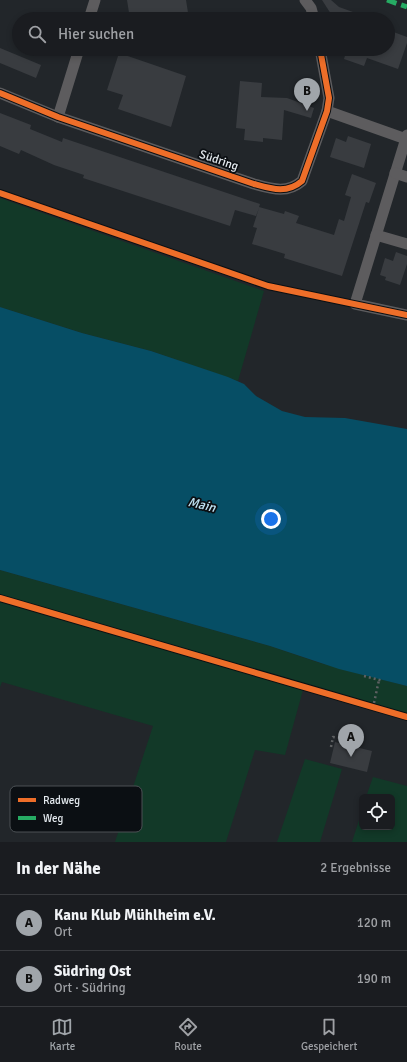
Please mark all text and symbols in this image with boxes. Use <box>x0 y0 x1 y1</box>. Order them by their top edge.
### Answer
search box <box>12 12 395 56</box>
icon: search <box>26 23 48 45</box>
text: Hier suchen <box>58 25 134 43</box>
pin: B <box>294 78 320 111</box>
street label: Südring <box>197 147 240 174</box>
water label: Main <box>186 494 218 516</box>
your location <box>261 509 281 529</box>
pin: A <box>338 724 364 757</box>
legend <box>10 786 142 832</box>
text: Radweg <box>43 794 80 807</box>
map controls <box>359 794 395 830</box>
button: locate <box>359 794 395 830</box>
text: Weg <box>43 812 63 825</box>
text: In der Nähe <box>16 858 101 879</box>
text: 2 Ergebnisse <box>320 860 391 876</box>
text: Kanu Klub Mühlheim e.V. <box>54 906 216 924</box>
text: A <box>25 915 33 931</box>
text: 120 m <box>357 915 391 931</box>
text: Ort <box>54 924 72 940</box>
text: Südring Ost <box>54 962 131 980</box>
text: B <box>25 971 33 987</box>
text: 190 m <box>357 971 391 987</box>
text: Ort · Südring <box>54 980 126 996</box>
tab: Karte <box>50 1016 75 1053</box>
tab: Route <box>174 1016 202 1053</box>
tab: Gespeichert <box>301 1016 357 1053</box>

